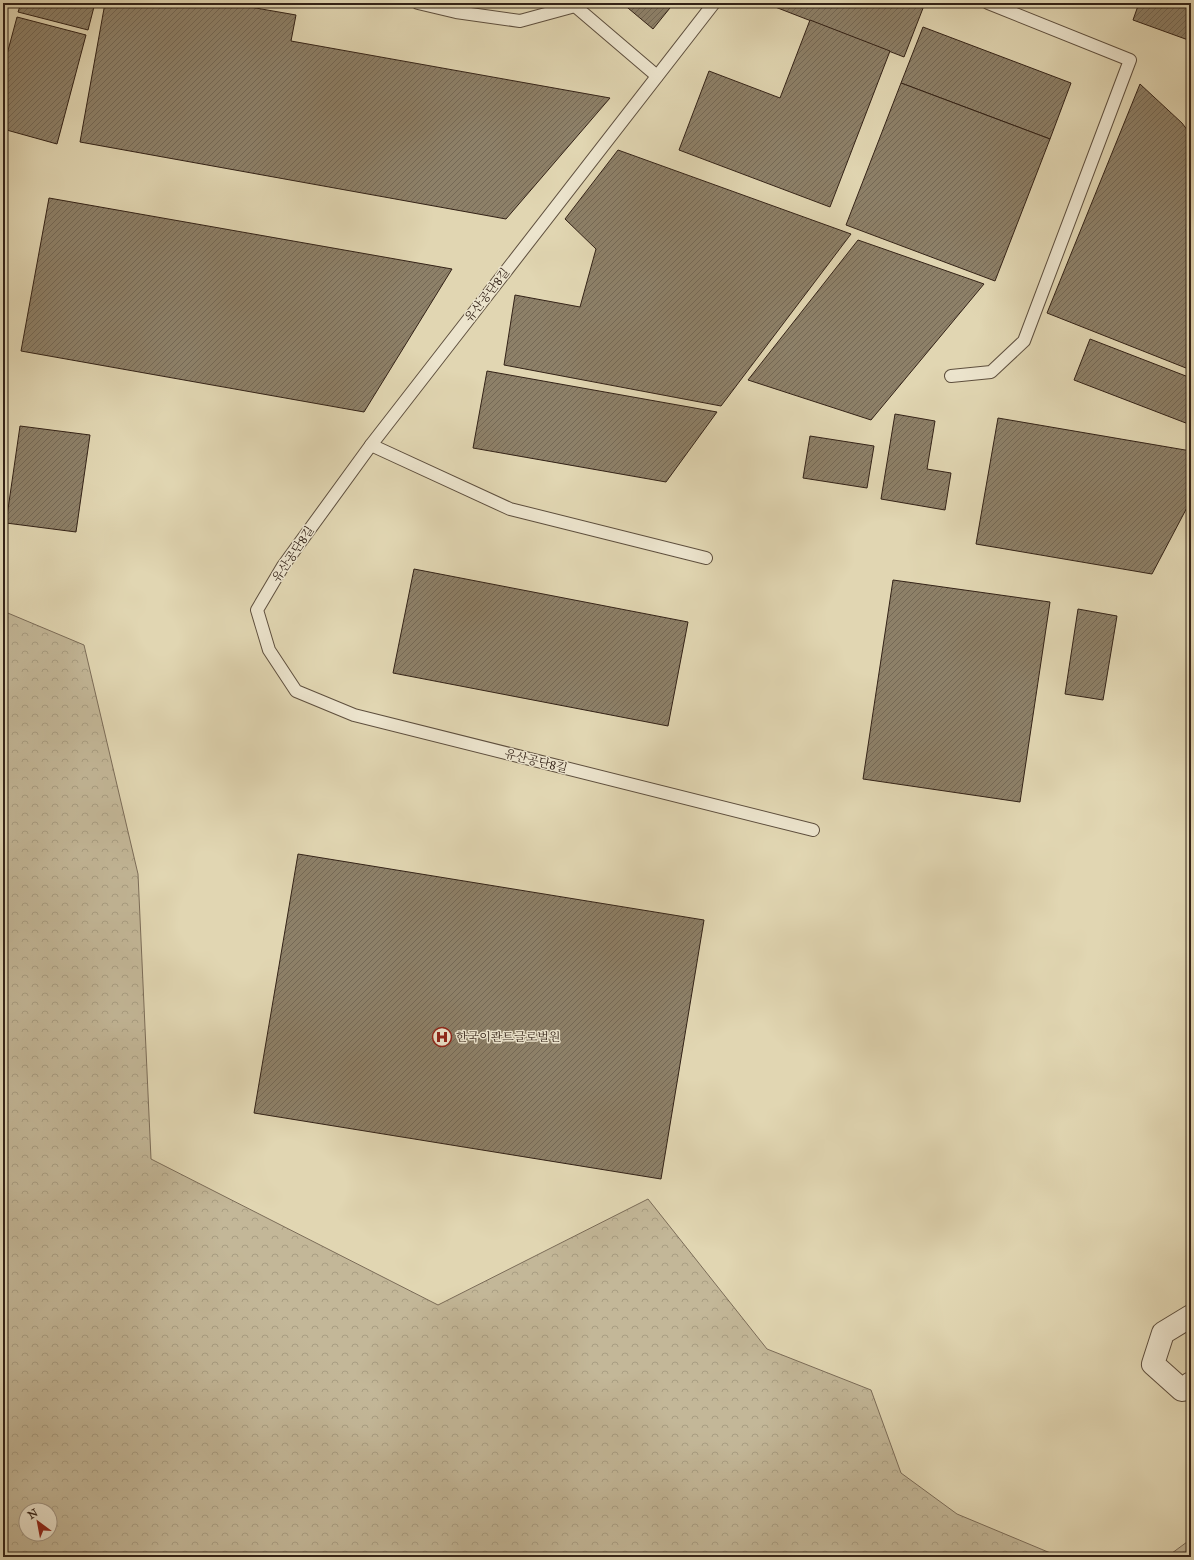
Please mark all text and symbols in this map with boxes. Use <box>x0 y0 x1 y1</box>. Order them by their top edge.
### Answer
street label: 유산공단8길 <box>462 265 512 325</box>
street label: 유산공단8길 <box>269 523 317 585</box>
street label: 유산공단8길 <box>503 746 569 776</box>
hospital icon: 한국이콴트글로벌원 <box>431 1026 453 1048</box>
place label: 한국이콴트글로벌원 <box>456 1030 560 1044</box>
north arrow <box>18 1502 58 1542</box>
text: N <box>26 1506 41 1522</box>

